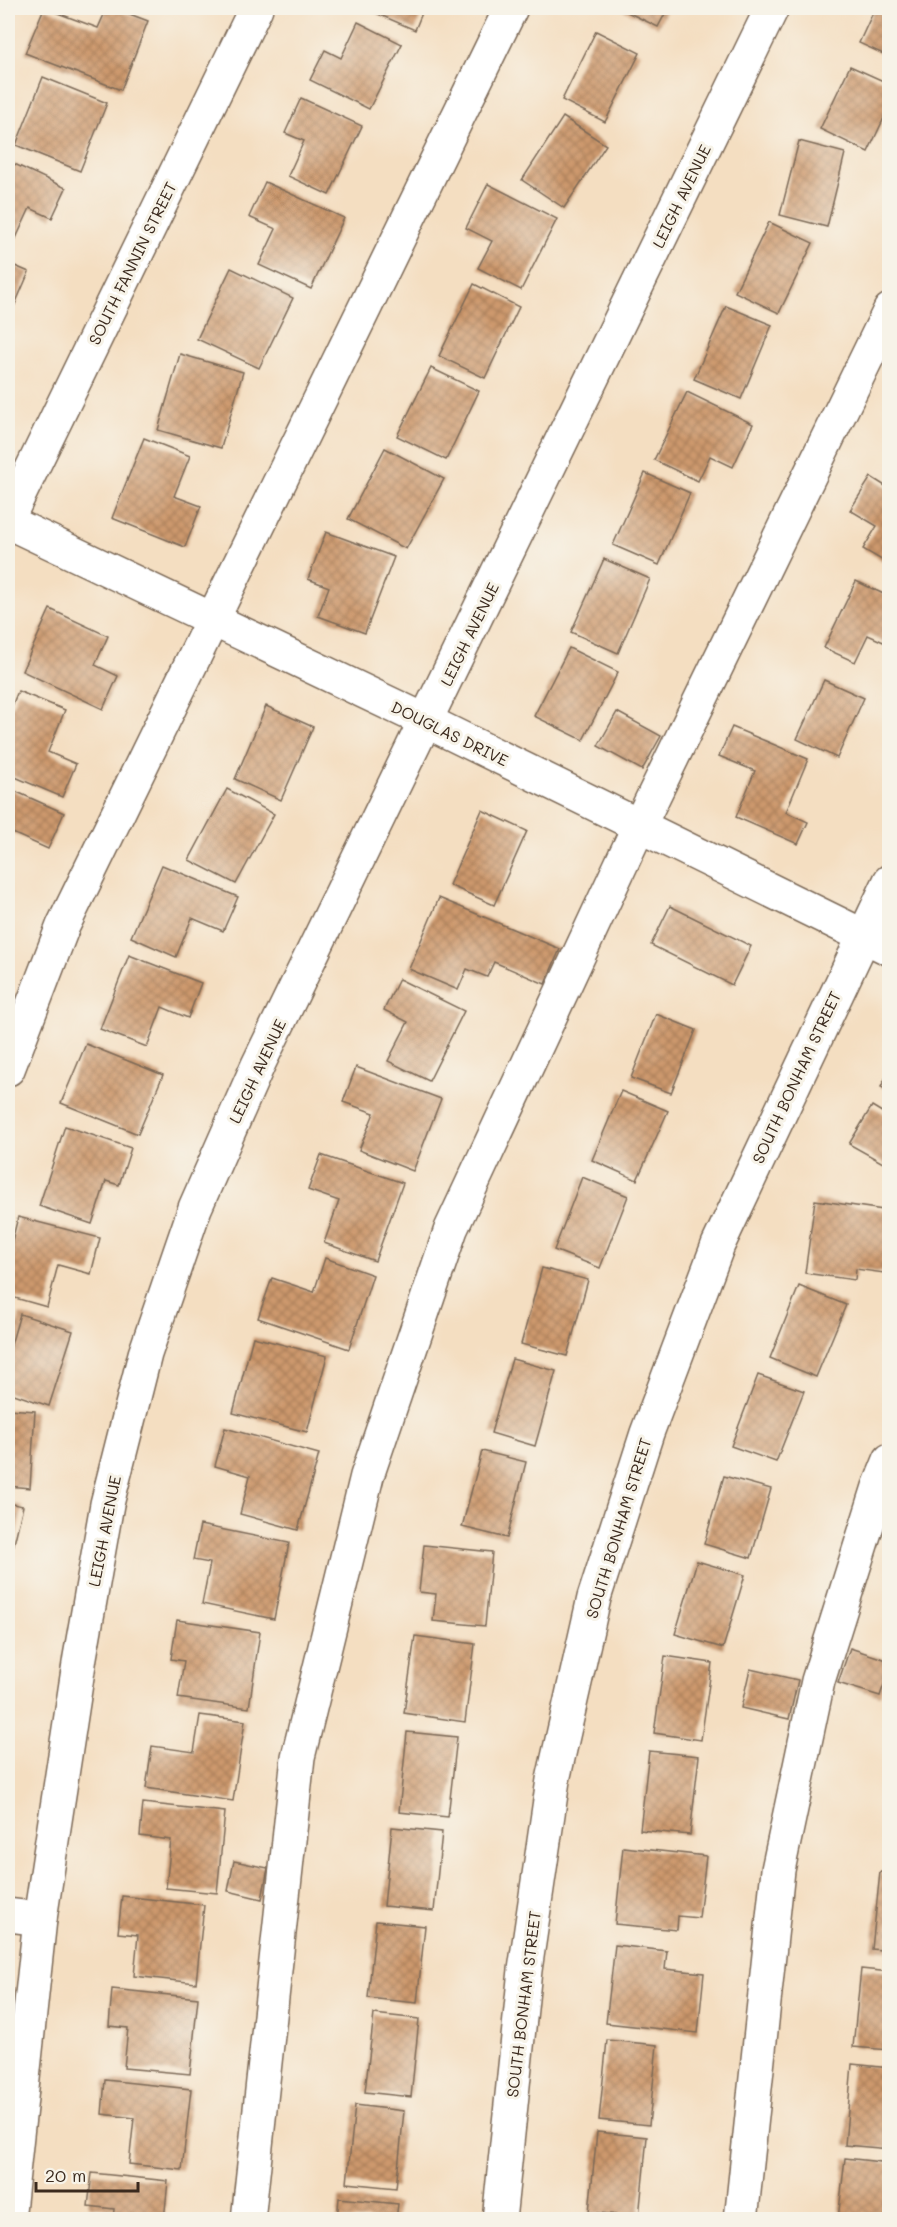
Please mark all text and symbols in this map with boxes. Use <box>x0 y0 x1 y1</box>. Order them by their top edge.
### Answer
street label: LEIGH AVENUE <box>647 141 715 251</box>
street label: SOUTH FANNIN STREET <box>83 178 181 348</box>
street label: LEIGH AVENUE <box>435 579 503 689</box>
street label: DOUGLAS DRIVE <box>388 696 512 770</box>
street label: SOUTH BONHAM STREET <box>747 987 845 1167</box>
street label: LEIGH AVENUE <box>224 1015 290 1127</box>
street label: SOUTH BONHAM STREET <box>580 1435 656 1621</box>
street label: LEIGH AVENUE <box>83 1474 125 1588</box>
street label: SOUTH BONHAM STREET <box>501 1909 545 2099</box>
scale bar <box>36 2155 138 2193</box>
text: 20 m <box>45 2163 86 2187</box>

